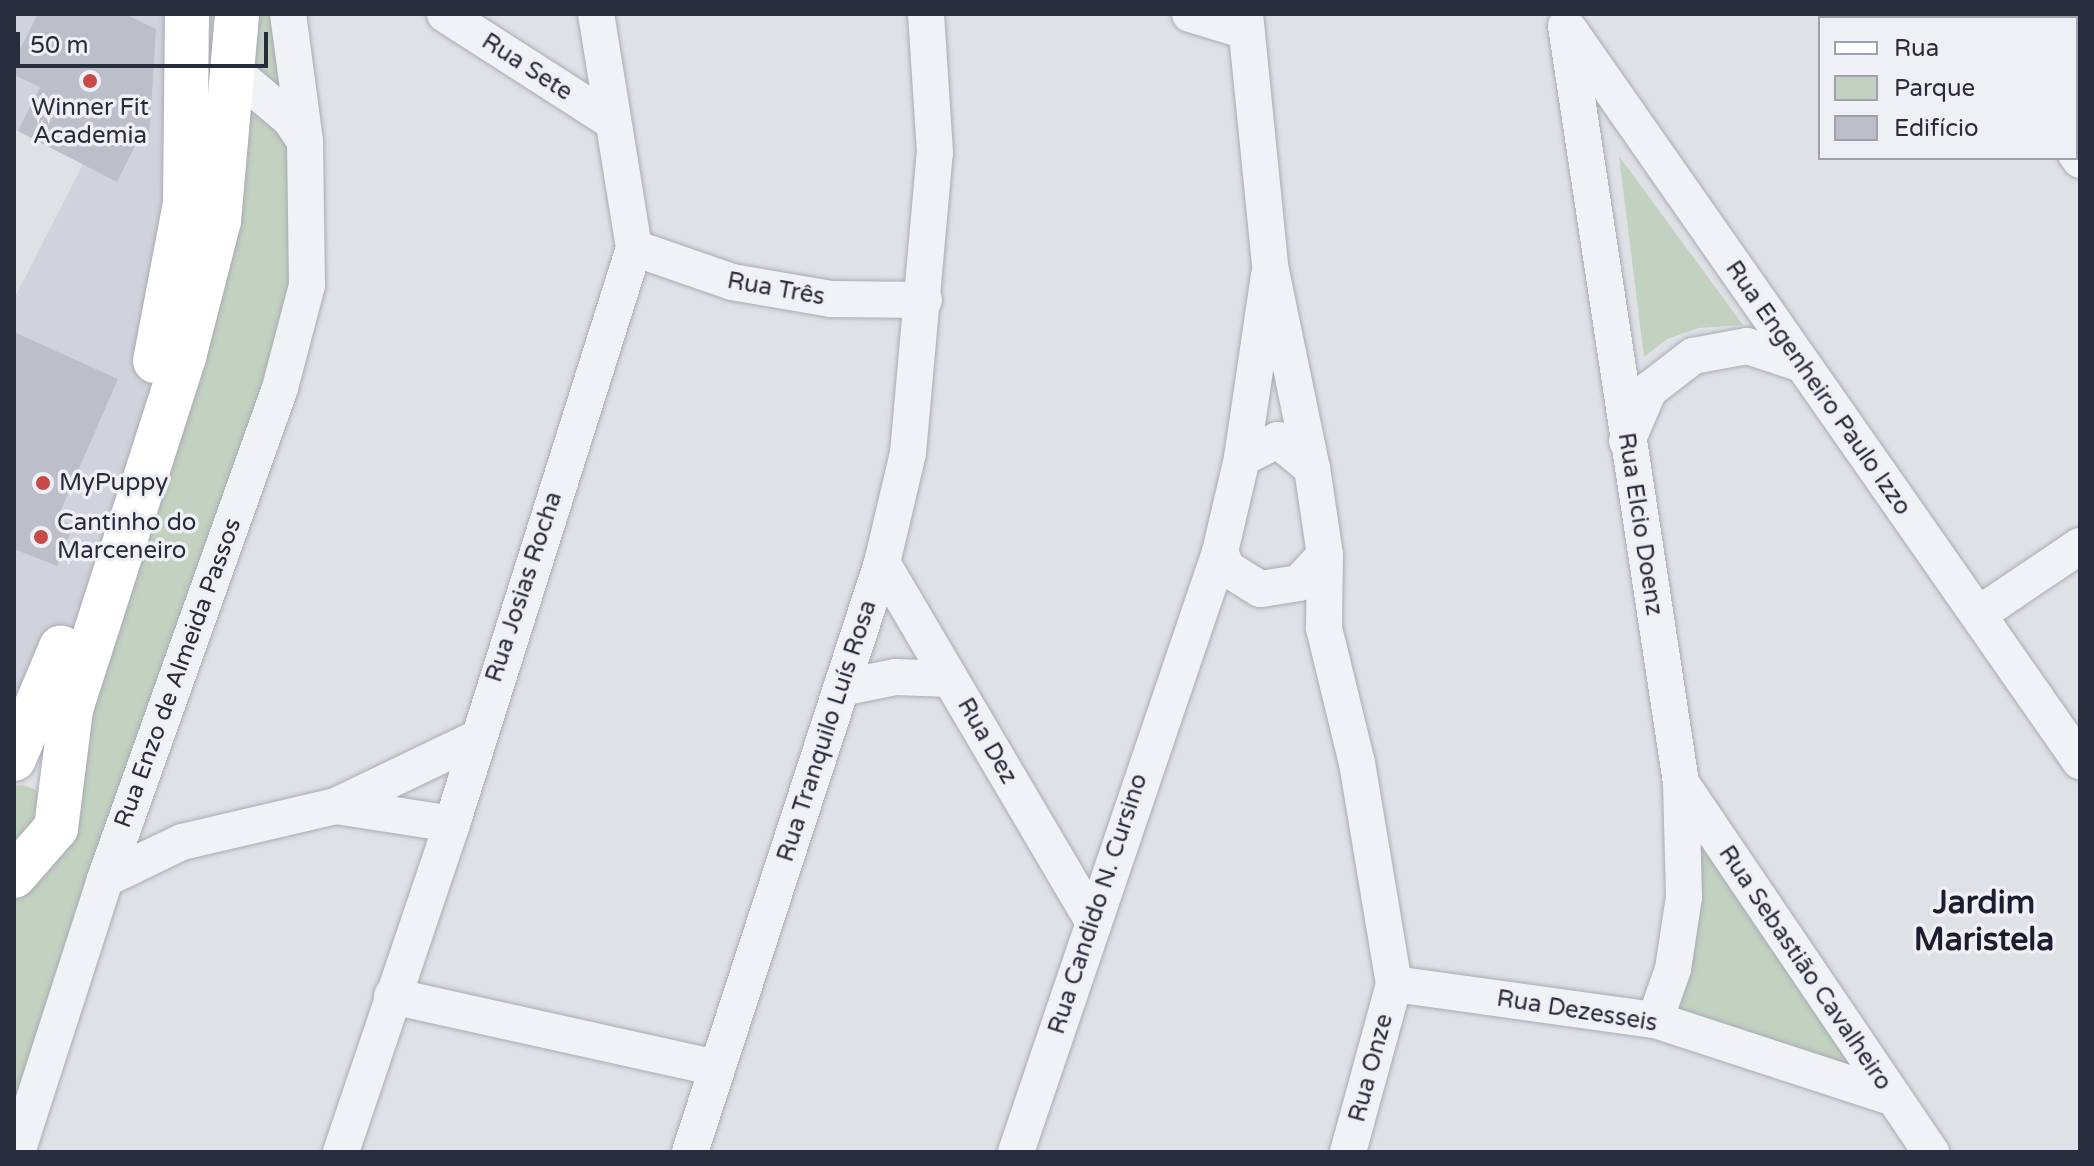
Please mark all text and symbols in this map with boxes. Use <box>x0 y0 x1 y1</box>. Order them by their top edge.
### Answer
scale bar <box>20 16 272 66</box>
legend <box>1818 16 2078 160</box>
street label: Rua Sete <box>476 27 578 107</box>
text: 50 m <box>30 31 88 60</box>
text: Rua <box>1894 34 1939 63</box>
marker: Winner Fit Academia <box>81 72 99 90</box>
text: Parque <box>1894 74 1975 103</box>
place label: Winner Fit Academia <box>31 94 149 150</box>
text: Edifício <box>1894 114 1979 143</box>
street label: Rua Engenheiro Paulo Izzo <box>1719 255 1917 521</box>
street label: Rua Três <box>725 266 827 312</box>
street label: Rua Elcio Doenz <box>1611 431 1669 617</box>
place label: MyPuppy <box>59 469 168 497</box>
marker: MyPuppy <box>34 474 52 492</box>
street label: Rua Josias Rocha <box>480 488 568 686</box>
place label: Cantinho do Marceneiro <box>57 509 196 565</box>
street label: Rua Enzo de Almeida Passos <box>108 514 248 832</box>
marker: Cantinho do Marceneiro <box>32 528 50 546</box>
street label: Rua Tranquilo Luís Rosa <box>771 597 883 865</box>
street label: Rua Dez <box>951 693 1023 789</box>
street label: Rua Candido N. Cursino <box>1042 770 1154 1038</box>
street label: Rua Sebastião Cavalheiro <box>1712 840 1898 1096</box>
district label: Jardim Maristela <box>1914 885 2054 960</box>
street label: Rua Dezesseis <box>1495 984 1659 1038</box>
street label: Rua Onze <box>1343 1011 1399 1125</box>

